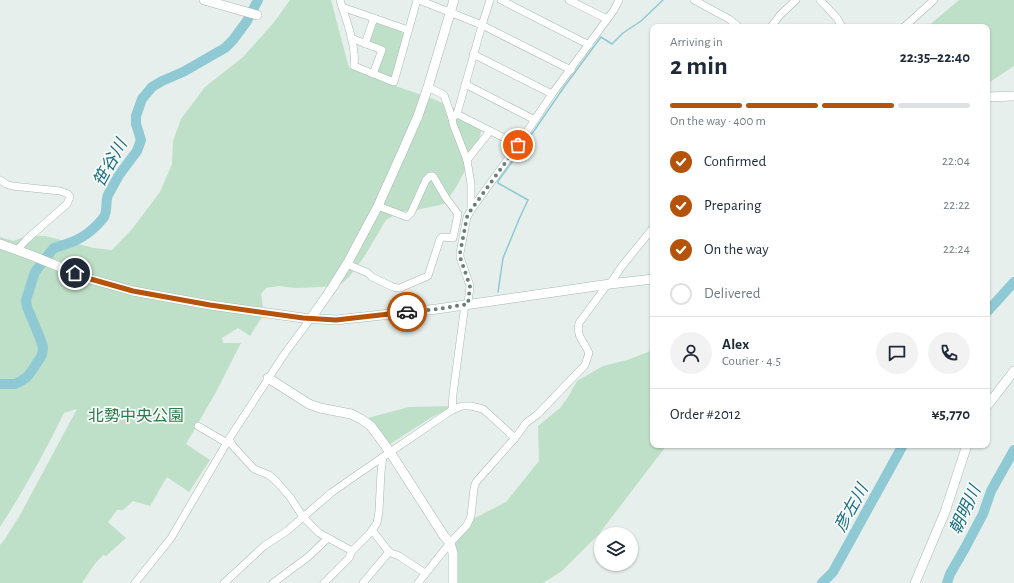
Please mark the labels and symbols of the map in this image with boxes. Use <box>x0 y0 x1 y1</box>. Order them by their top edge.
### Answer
pin <box>501 128 535 162</box>
water label: 笹谷川 <box>89 134 131 189</box>
pin <box>58 256 92 290</box>
courier <box>387 292 427 332</box>
park label: 北勢中央公園 <box>88 407 184 424</box>
water label: 彦左川 <box>830 479 872 534</box>
water label: 朝明川 <box>946 481 984 537</box>

